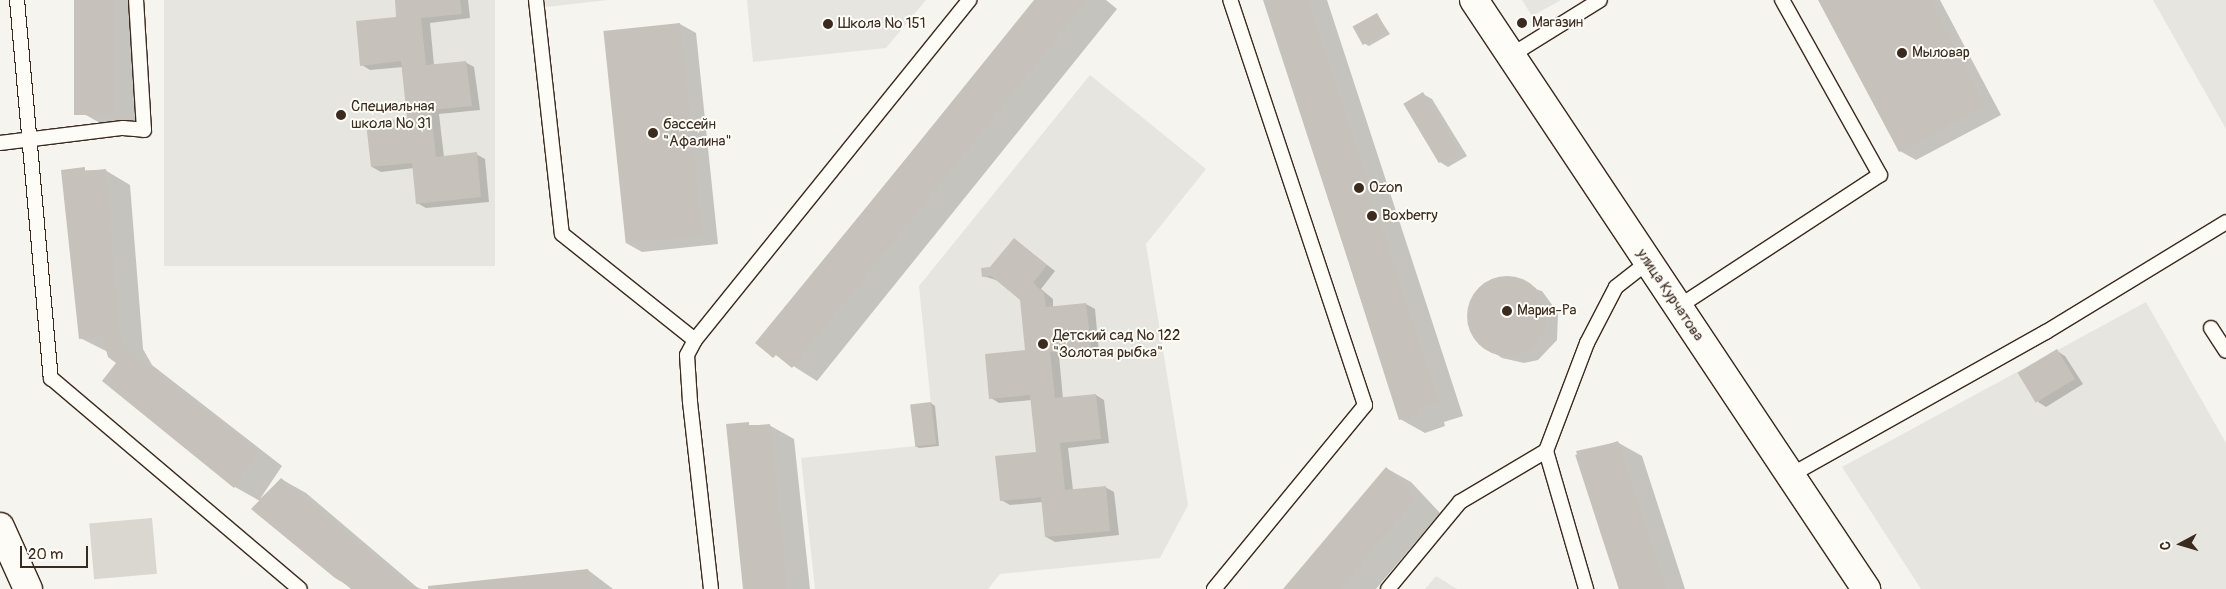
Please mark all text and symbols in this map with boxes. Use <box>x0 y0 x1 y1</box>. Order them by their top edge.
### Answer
place label: Магазин <box>1532 14 1583 32</box>
place label: Школа № 151 <box>838 15 925 33</box>
marker: Магазин <box>1516 17 1528 29</box>
marker: Школа № 151 <box>822 18 834 30</box>
place label: Мыловар <box>1912 44 1970 62</box>
marker: Мыловар <box>1896 47 1908 59</box>
place label: Специальная школа № 31 <box>351 97 435 132</box>
marker: Специальная школа № 31 <box>335 109 347 121</box>
place label: бассейн "Афалина" <box>663 115 732 150</box>
marker: бассейн "Афалина" <box>647 127 659 139</box>
place label: Ozon <box>1369 179 1403 197</box>
marker: Ozon <box>1353 182 1365 194</box>
place label: Boxberry <box>1382 207 1438 225</box>
marker: Boxberry <box>1366 210 1378 222</box>
street label: улица Курчатова <box>1633 246 1707 344</box>
place label: Мария-Ра <box>1517 302 1576 320</box>
marker: Мария-Ра <box>1501 305 1513 317</box>
place label: Детский сад № 122 "Золотая рыбка" <box>1053 326 1180 361</box>
marker: Детский сад № 122 "Золотая рыбка" <box>1037 338 1049 350</box>
north arrow <box>2156 519 2206 569</box>
scale bar <box>22 536 90 568</box>
text: С <box>2157 540 2174 551</box>
text: 20 m <box>28 545 63 564</box>

